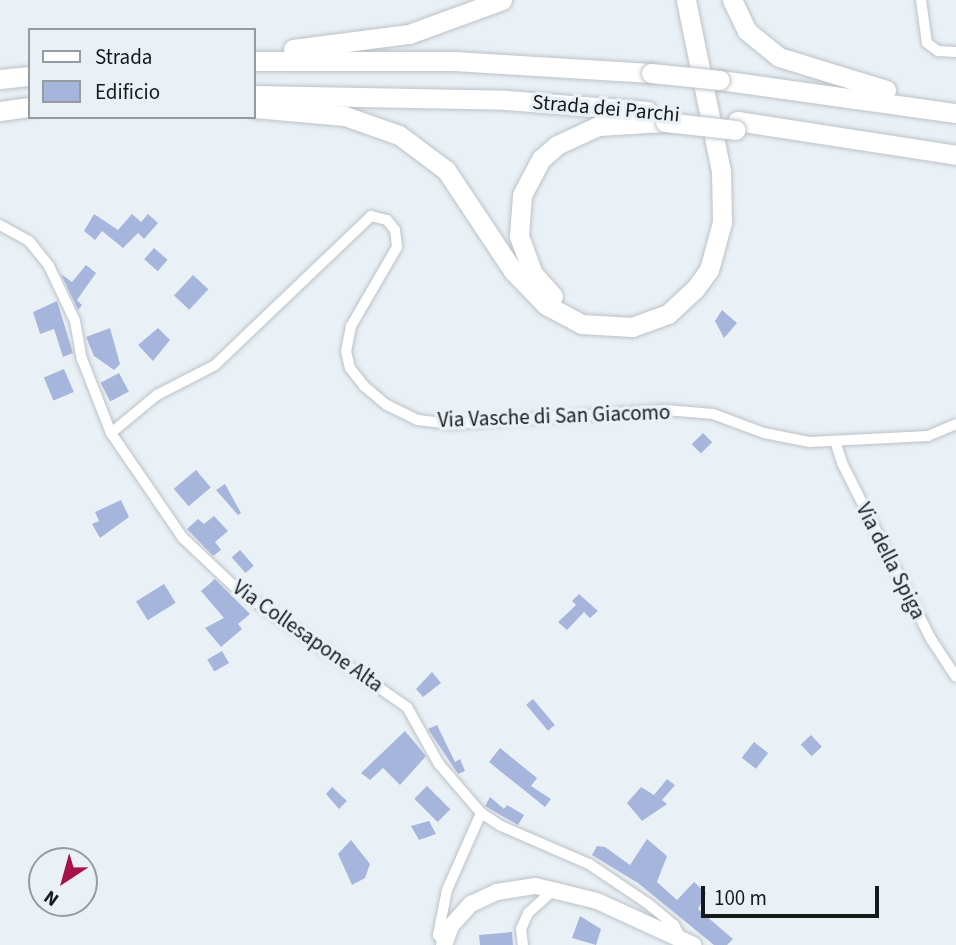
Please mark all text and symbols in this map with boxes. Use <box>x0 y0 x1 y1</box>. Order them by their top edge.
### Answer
legend <box>28 28 256 119</box>
text: Strada <box>95 42 152 72</box>
text: Edificio <box>95 77 160 107</box>
street label: Strada dei Parchi <box>531 89 681 127</box>
street label: Via Vasche di San Giacomo <box>437 399 671 433</box>
street label: Via della Spiga <box>851 499 931 623</box>
street label: Via Collesapone Alta <box>228 575 388 697</box>
north arrow <box>28 847 98 917</box>
scale bar <box>704 872 883 916</box>
text: N <box>38 883 65 912</box>
text: 100 m <box>714 883 767 913</box>

